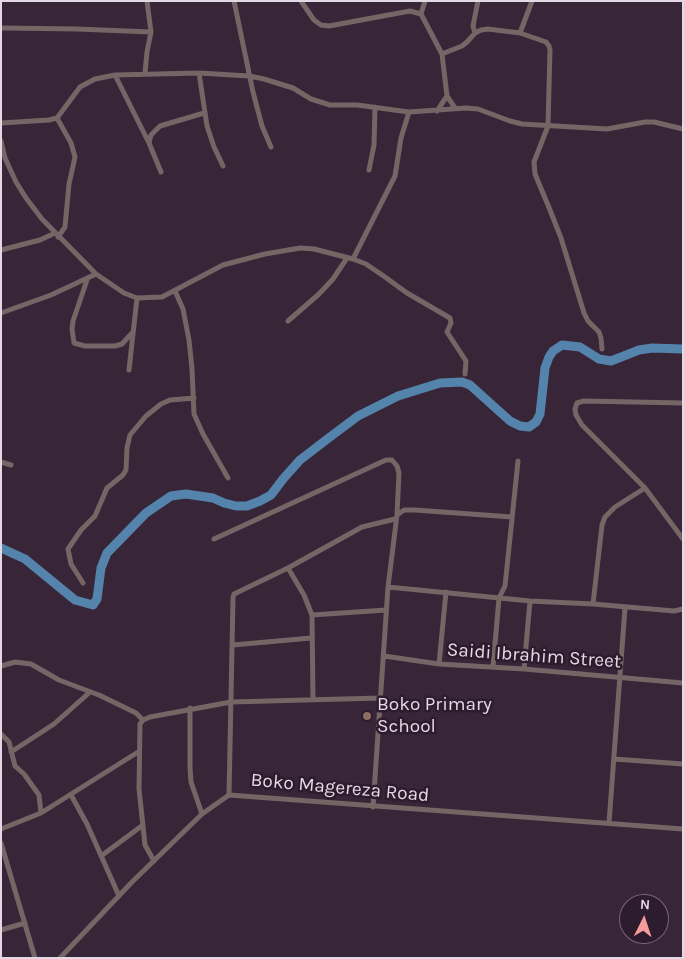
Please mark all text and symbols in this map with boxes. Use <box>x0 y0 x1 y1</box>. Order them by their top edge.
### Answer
street label: Saidi Ibrahim Street <box>446 639 622 673</box>
place label: Boko Primary School <box>377 694 492 738</box>
marker: Boko Primary School <box>361 710 373 722</box>
street label: Boko Magereza Road <box>250 769 430 807</box>
north arrow <box>619 894 669 944</box>
text: N <box>639 896 651 913</box>

